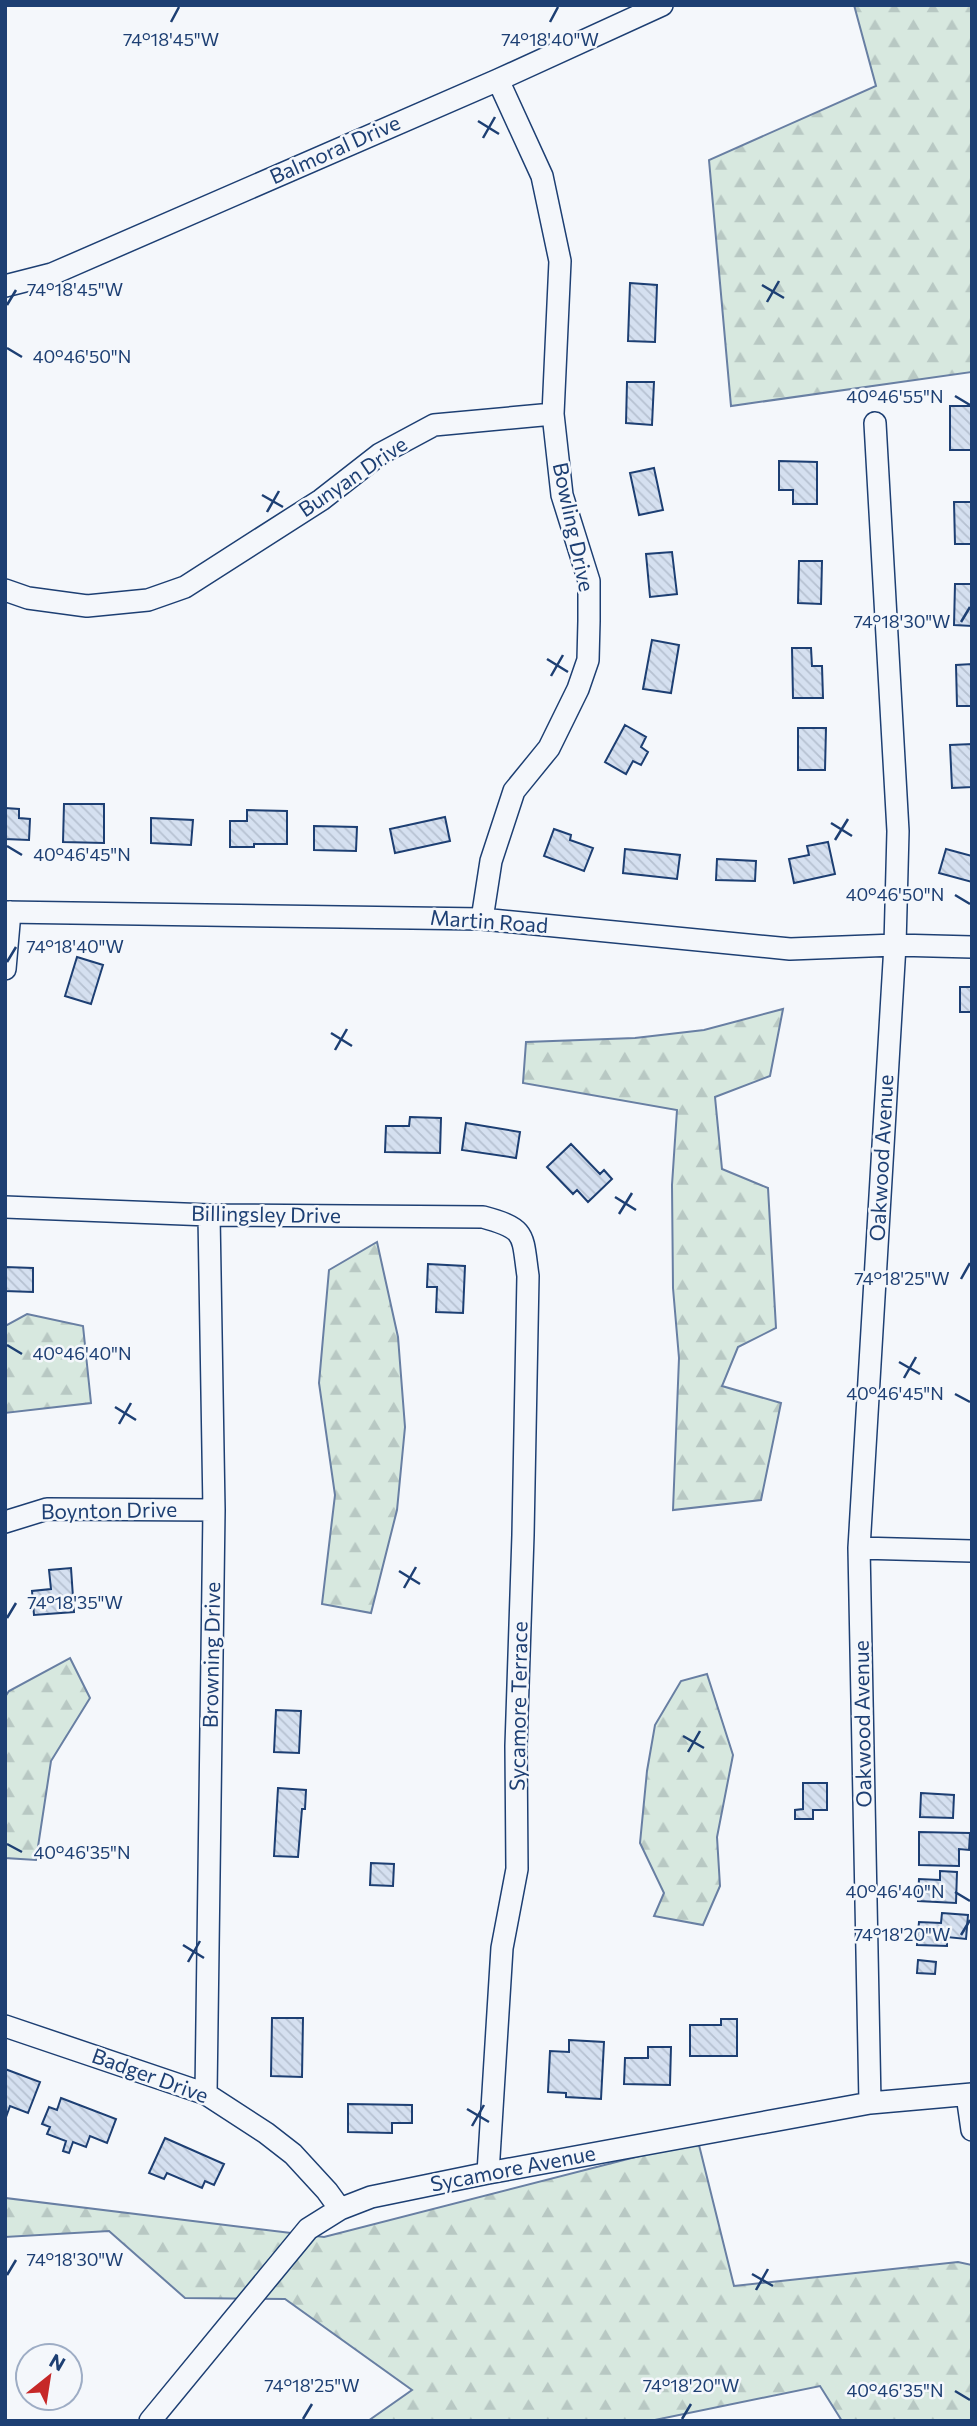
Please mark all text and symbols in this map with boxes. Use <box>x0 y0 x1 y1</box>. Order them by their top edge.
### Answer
text: 74°18'45"W <box>123 28 219 50</box>
text: 74°18'40"W <box>501 28 599 50</box>
street label: Balmoral Drive <box>265 109 403 189</box>
text: 74°18'45"W <box>27 278 123 300</box>
text: 40°46'50"N <box>33 345 131 367</box>
text: 40°46'55"N <box>846 385 944 407</box>
street label: Bunyan Drive <box>293 430 411 521</box>
street label: Bowling Drive <box>549 460 600 594</box>
text: 74°18'30"W <box>854 610 950 632</box>
text: 40°46'45"N <box>33 843 131 865</box>
text: 40°46'50"N <box>846 883 944 905</box>
street label: Martin Road <box>429 904 549 937</box>
text: 74°18'40"W <box>26 935 124 957</box>
street label: Oakwood Avenue <box>864 1074 897 1242</box>
street label: Billingsley Drive <box>191 1200 341 1227</box>
text: 74°18'25"W <box>854 1267 950 1289</box>
text: 40°46'40"N <box>32 1342 132 1364</box>
text: 40°46'45"N <box>846 1382 944 1404</box>
street label: Boynton Drive <box>41 1496 177 1523</box>
street label: Browning Drive <box>197 1582 224 1728</box>
text: 74°18'35"W <box>27 1591 123 1613</box>
street label: Sycamore Terrace <box>504 1621 531 1791</box>
street label: Oakwood Avenue <box>848 1640 875 1808</box>
text: 40°46'35"N <box>33 1841 131 1863</box>
text: 40°46'40"N <box>845 1880 945 1902</box>
text: 74°18'20"W <box>854 1923 950 1945</box>
street label: Badger Drive <box>89 2042 212 2107</box>
street label: Sycamore Avenue <box>428 2139 597 2196</box>
text: 74°18'30"W <box>27 2248 123 2270</box>
north arrow <box>14 2342 84 2412</box>
text: N <box>46 2348 70 2375</box>
text: 74°18'25"W <box>264 2374 360 2396</box>
text: 74°18'20"W <box>643 2374 739 2396</box>
text: 40°46'35"N <box>846 2379 944 2401</box>

